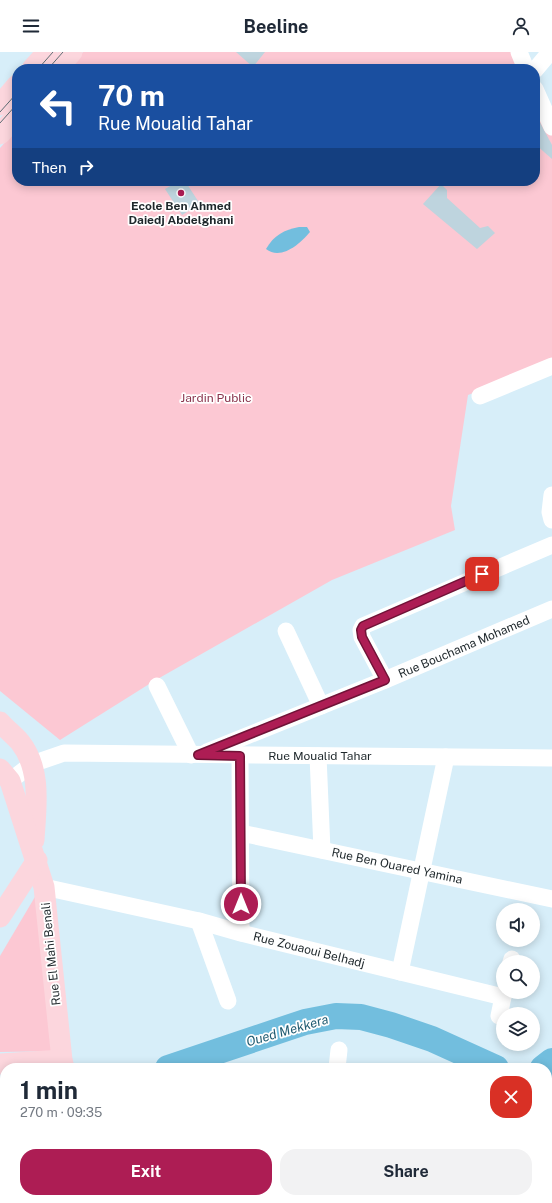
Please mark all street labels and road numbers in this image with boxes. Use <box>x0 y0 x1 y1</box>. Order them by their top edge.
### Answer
street label: Rue Bouchama Mohamed <box>396 613 532 681</box>
street label: Rue Moualid Tahar <box>268 749 372 763</box>
street label: Rue Ben Ouared Yamina <box>330 845 464 887</box>
street label: Rue El Mahi Benali <box>39 902 63 1006</box>
street label: Rue Zouaoui Belhadj <box>252 929 366 971</box>

